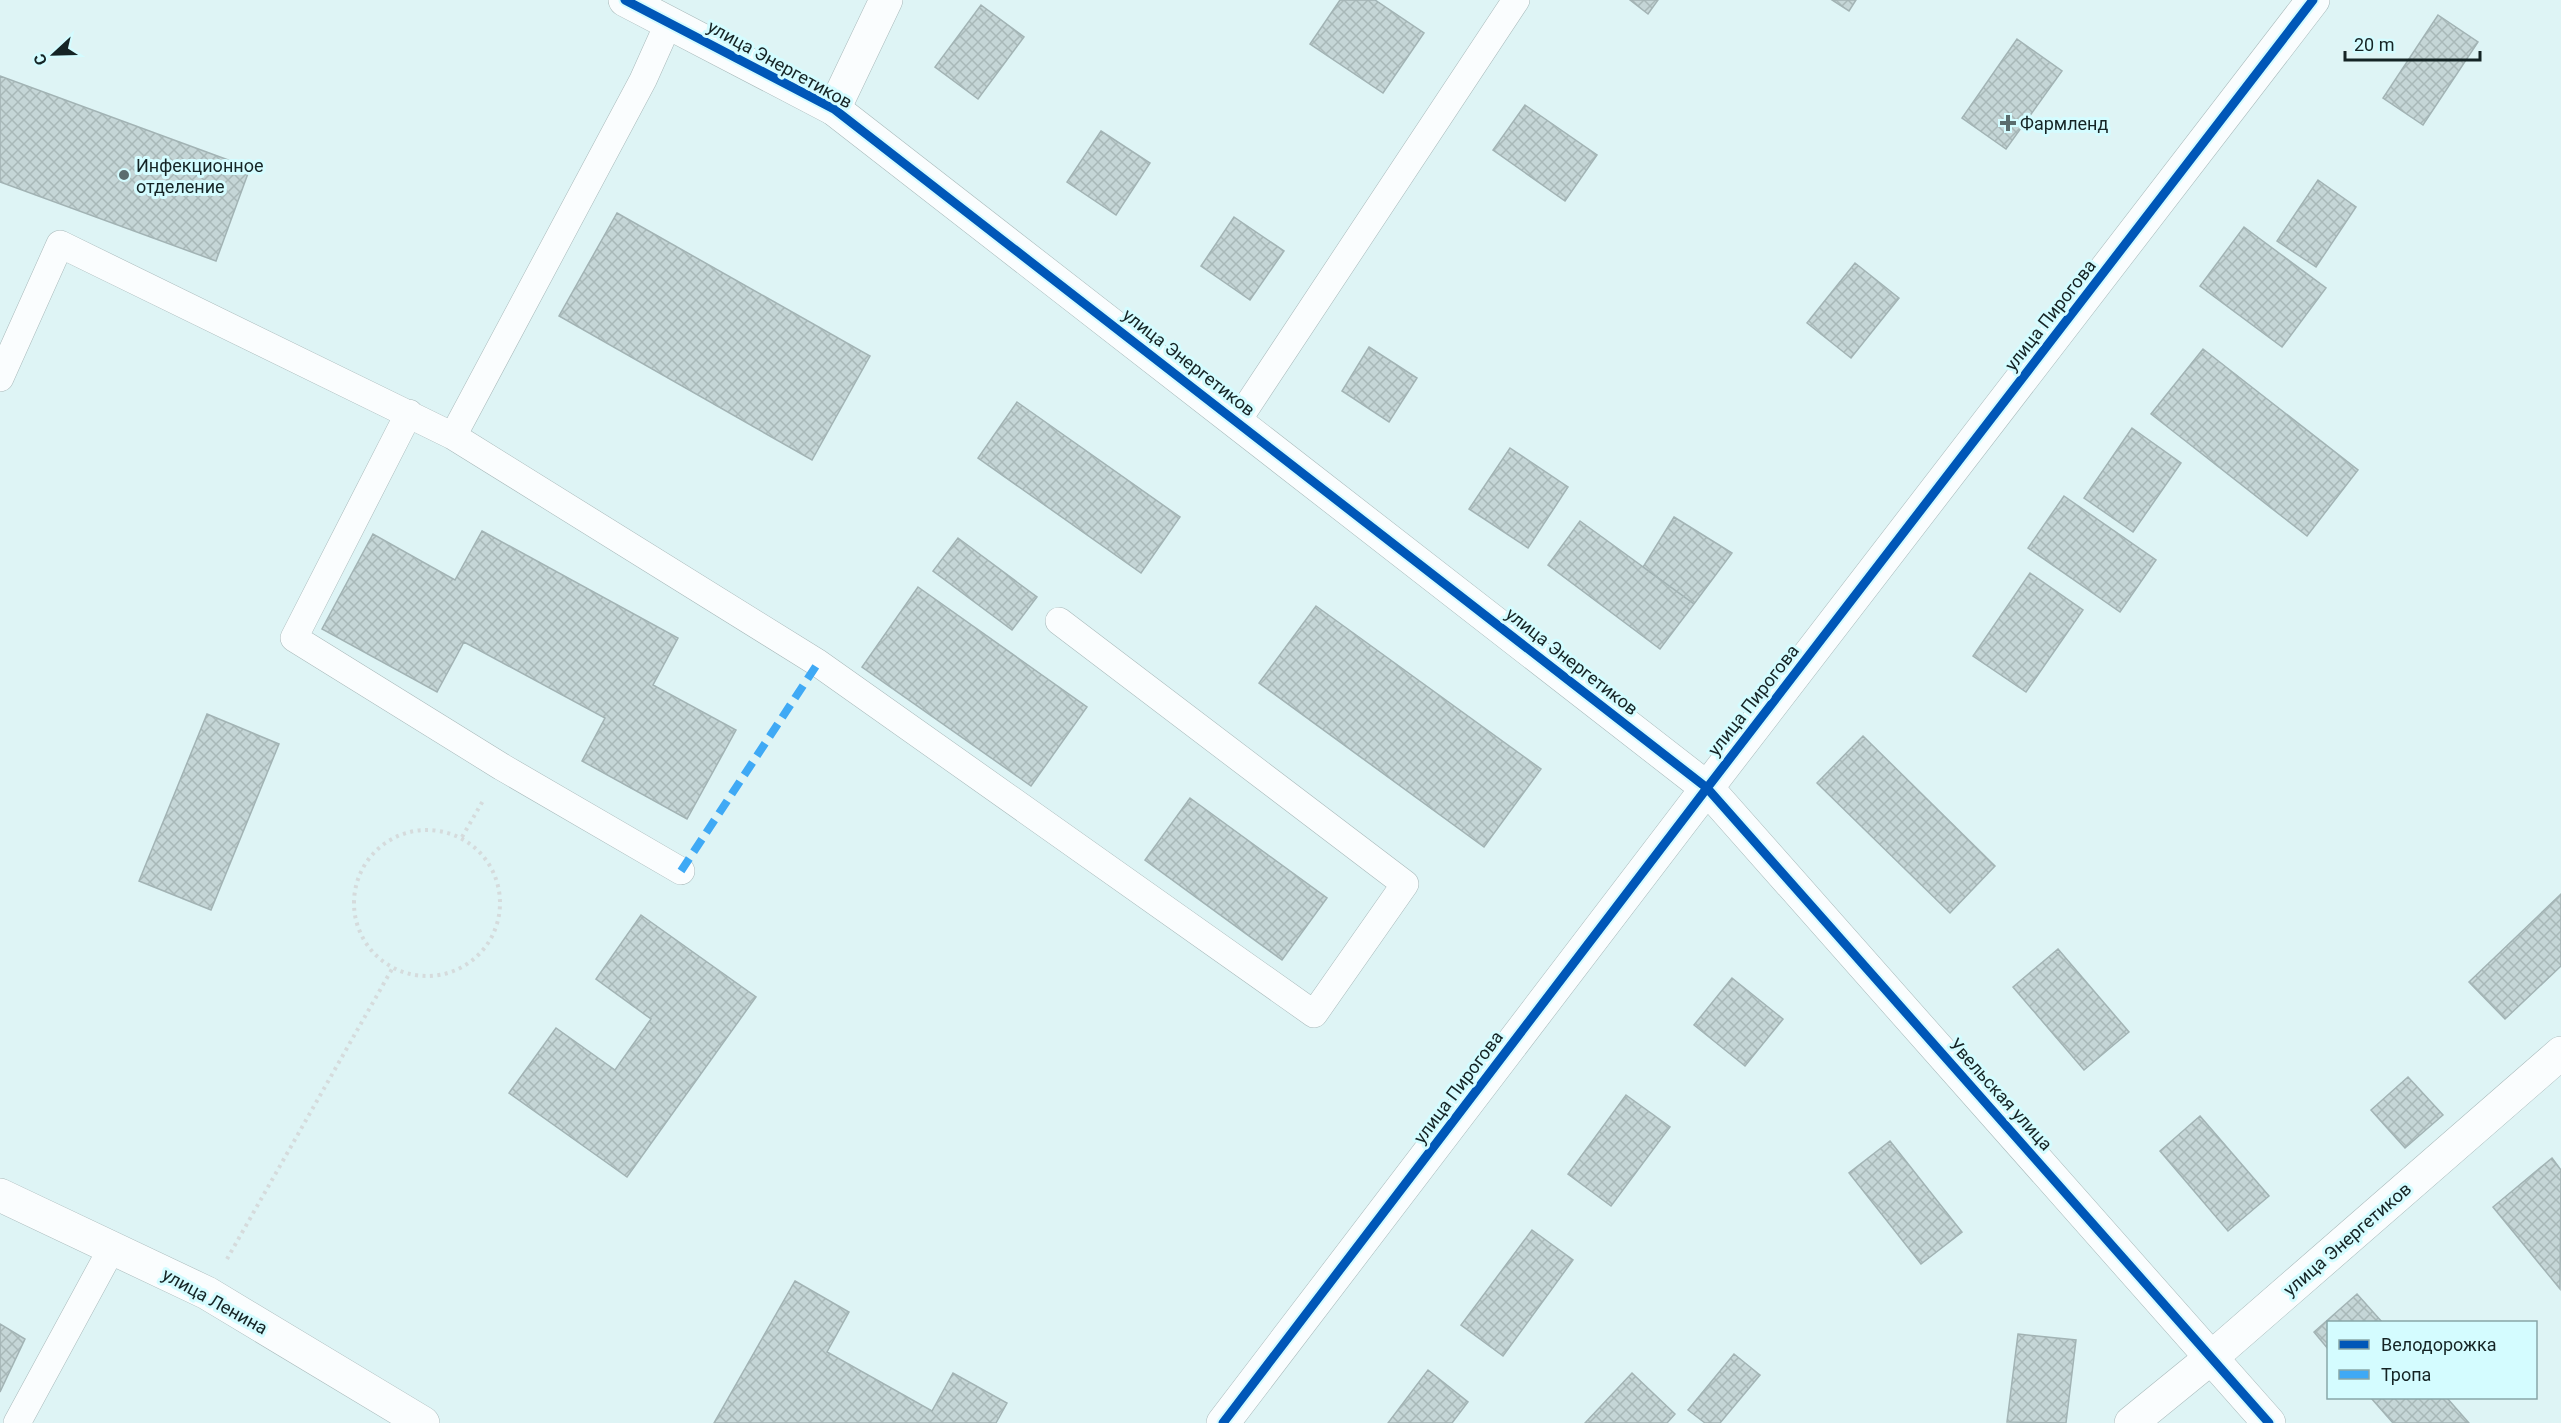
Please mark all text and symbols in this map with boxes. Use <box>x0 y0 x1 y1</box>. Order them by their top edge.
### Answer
street label: улица Энергетиков <box>704 16 856 112</box>
north arrow <box>24 24 84 84</box>
scale bar <box>2345 24 2480 62</box>
text: 20 m <box>2354 34 2394 55</box>
text: С <box>30 51 51 68</box>
place label: Фармленд <box>2020 113 2108 134</box>
marker: Фармленд <box>2001 116 2015 130</box>
place label: Инфекционное отделение <box>136 155 263 197</box>
marker: Инфекционное отделение <box>117 168 131 182</box>
street label: улица Пирогова <box>2000 255 2100 375</box>
street label: улица Энергетиков <box>1119 304 1259 420</box>
street label: улица Энергетиков <box>1502 603 1642 719</box>
street label: улица Пирогова <box>1703 640 1803 760</box>
street label: улица Пирогова <box>1409 1027 1507 1147</box>
street label: Увельская улица <box>1945 1034 2057 1154</box>
street label: улица Энергетиков <box>2279 1178 2415 1300</box>
street label: улица Ленина <box>159 1263 271 1339</box>
legend <box>2327 1321 2537 1399</box>
text: Велодорожка <box>2381 1334 2496 1355</box>
text: Тропа <box>2381 1364 2431 1385</box>

